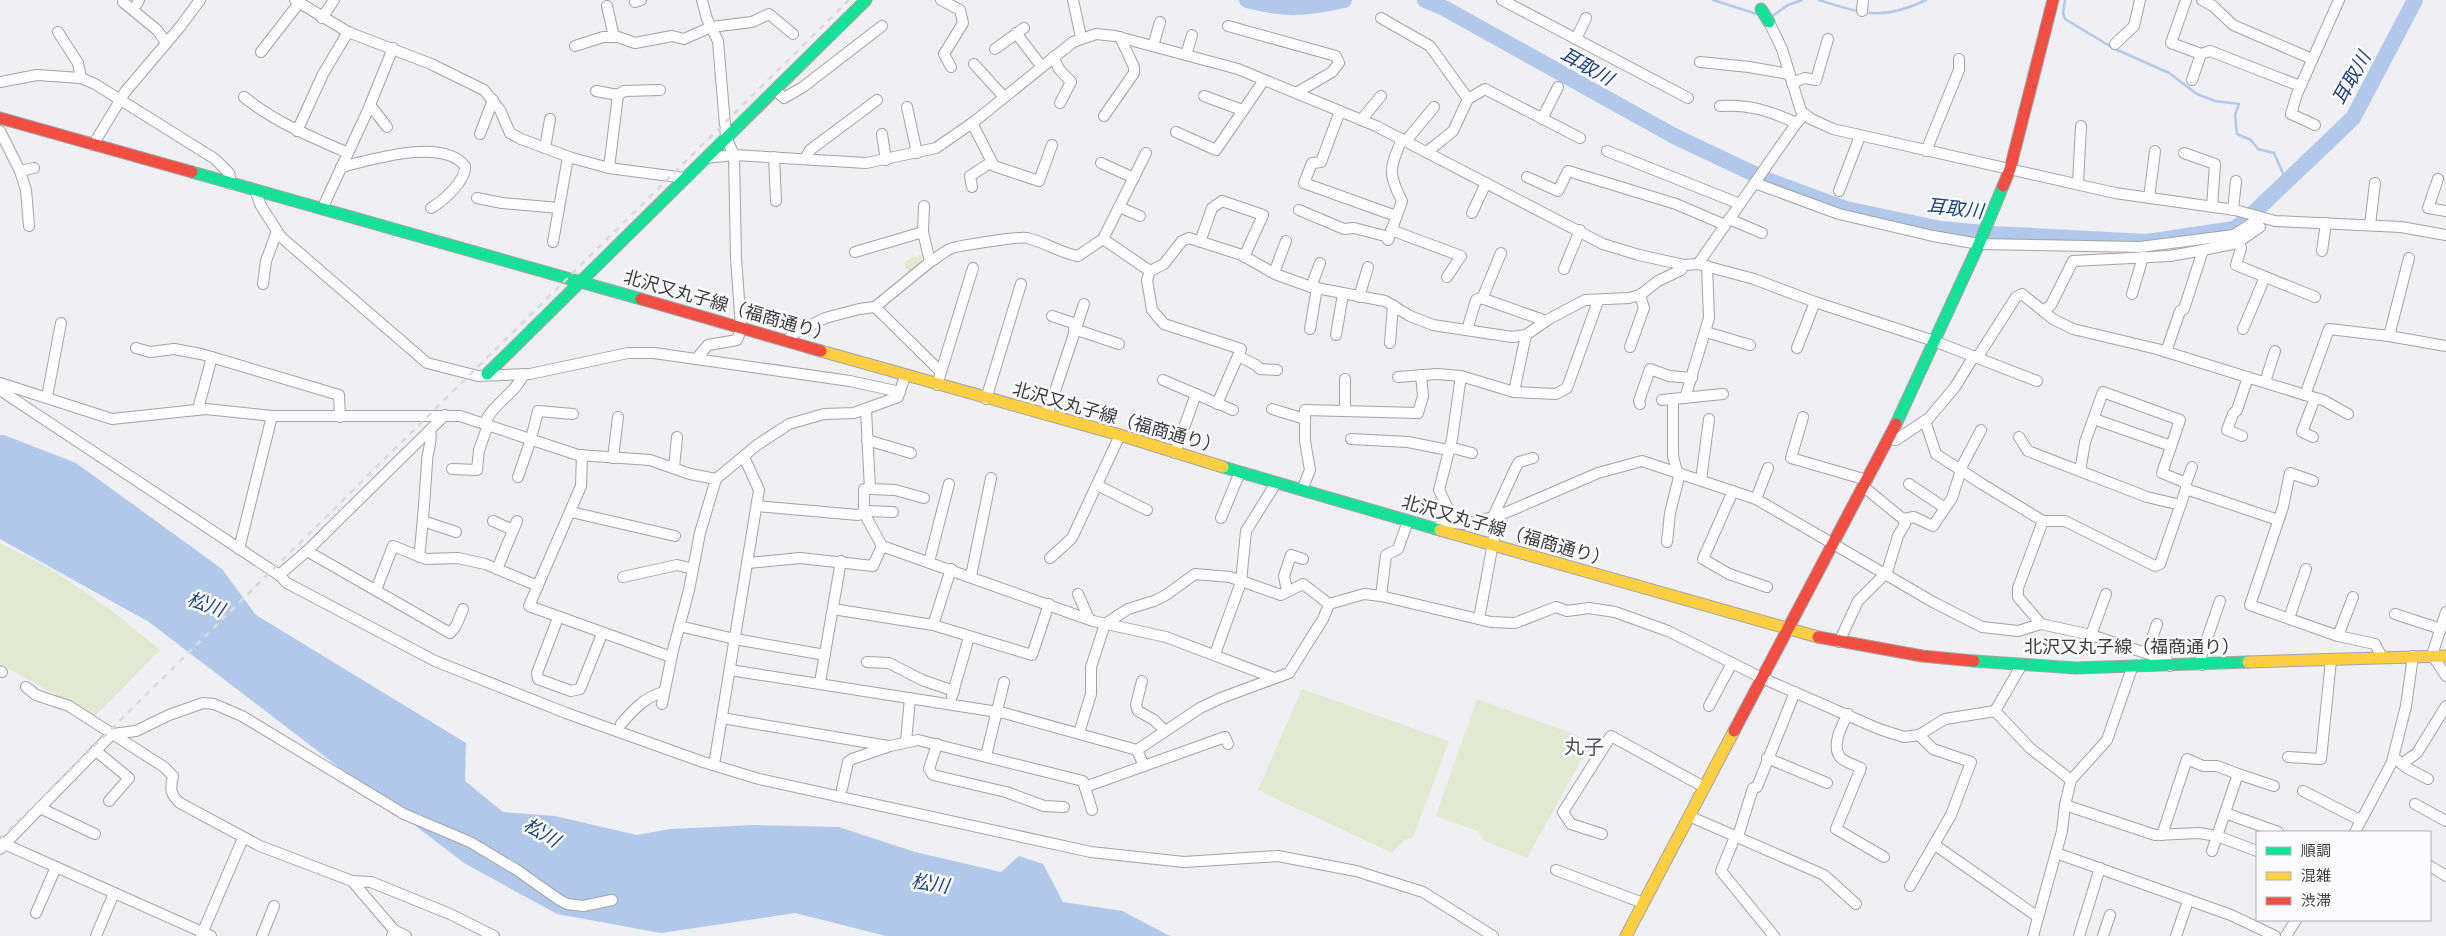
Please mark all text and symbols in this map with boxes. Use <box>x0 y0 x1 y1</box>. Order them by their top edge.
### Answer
water label: 耳取川 <box>1556 41 1620 91</box>
water label: 耳取川 <box>2326 45 2376 109</box>
water label: 耳取川 <box>1925 192 1987 223</box>
street label: 北沢又丸子線（福商通り） <box>621 264 835 346</box>
street label: 北沢又丸子線（福商通り） <box>1010 376 1224 458</box>
street label: 北沢又丸子線（福商通り） <box>1399 489 1613 571</box>
water label: 松川 <box>184 585 230 622</box>
street label: 北沢又丸子線（福商通り） <box>2024 634 2240 658</box>
district label: 丸子 <box>1564 733 1604 760</box>
water label: 松川 <box>520 811 567 853</box>
legend <box>2256 831 2431 921</box>
text: 順調 <box>2301 840 2331 860</box>
text: 混雑 <box>2301 865 2331 885</box>
water label: 松川 <box>909 867 953 898</box>
text: 渋滞 <box>2301 890 2331 910</box>

